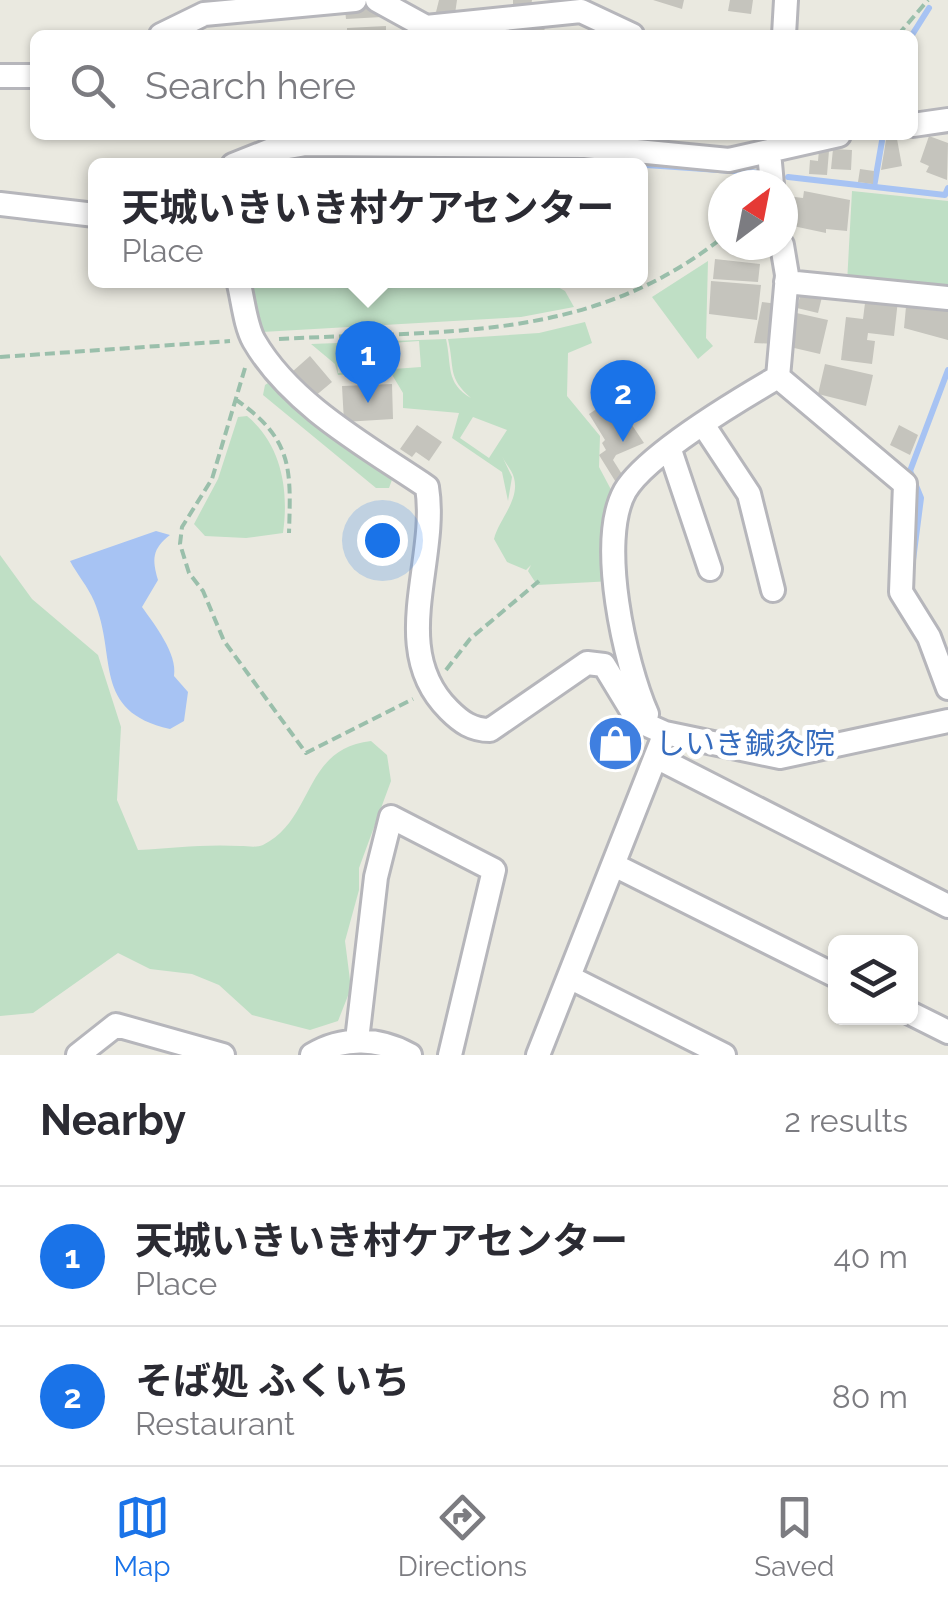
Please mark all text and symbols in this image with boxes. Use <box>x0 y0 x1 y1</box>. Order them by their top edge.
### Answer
search box <box>30 30 918 140</box>
icon: search <box>65 58 120 113</box>
text: Search here <box>145 63 356 108</box>
popup <box>88 158 648 288</box>
north arrow <box>708 170 798 260</box>
text: 天城いきいき村ケアセンター <box>121 185 615 230</box>
text: Place <box>121 232 204 269</box>
pin: 1 <box>336 320 400 403</box>
pin: 2 <box>590 360 656 442</box>
your location <box>357 515 408 566</box>
shop icon: しいき鍼灸院 <box>586 713 646 773</box>
place label: しいき鍼灸院 <box>655 726 835 761</box>
map controls <box>828 935 918 1025</box>
button: layers <box>828 935 918 1025</box>
text: Nearby <box>40 1096 186 1145</box>
text: 2 results <box>784 1102 908 1139</box>
text: 天城いきいき村ケアセンター <box>135 1218 628 1263</box>
text: 1 <box>65 1238 80 1275</box>
text: 40 m <box>833 1238 908 1275</box>
text: Place <box>135 1265 217 1302</box>
text: そば処 ふくいち <box>135 1358 410 1403</box>
text: 2 <box>63 1378 82 1415</box>
text: 80 m <box>832 1378 908 1415</box>
text: Restaurant <box>135 1405 295 1442</box>
tab: Map <box>114 1490 171 1583</box>
tab: Directions <box>398 1490 527 1583</box>
tab: Saved <box>754 1490 834 1583</box>

